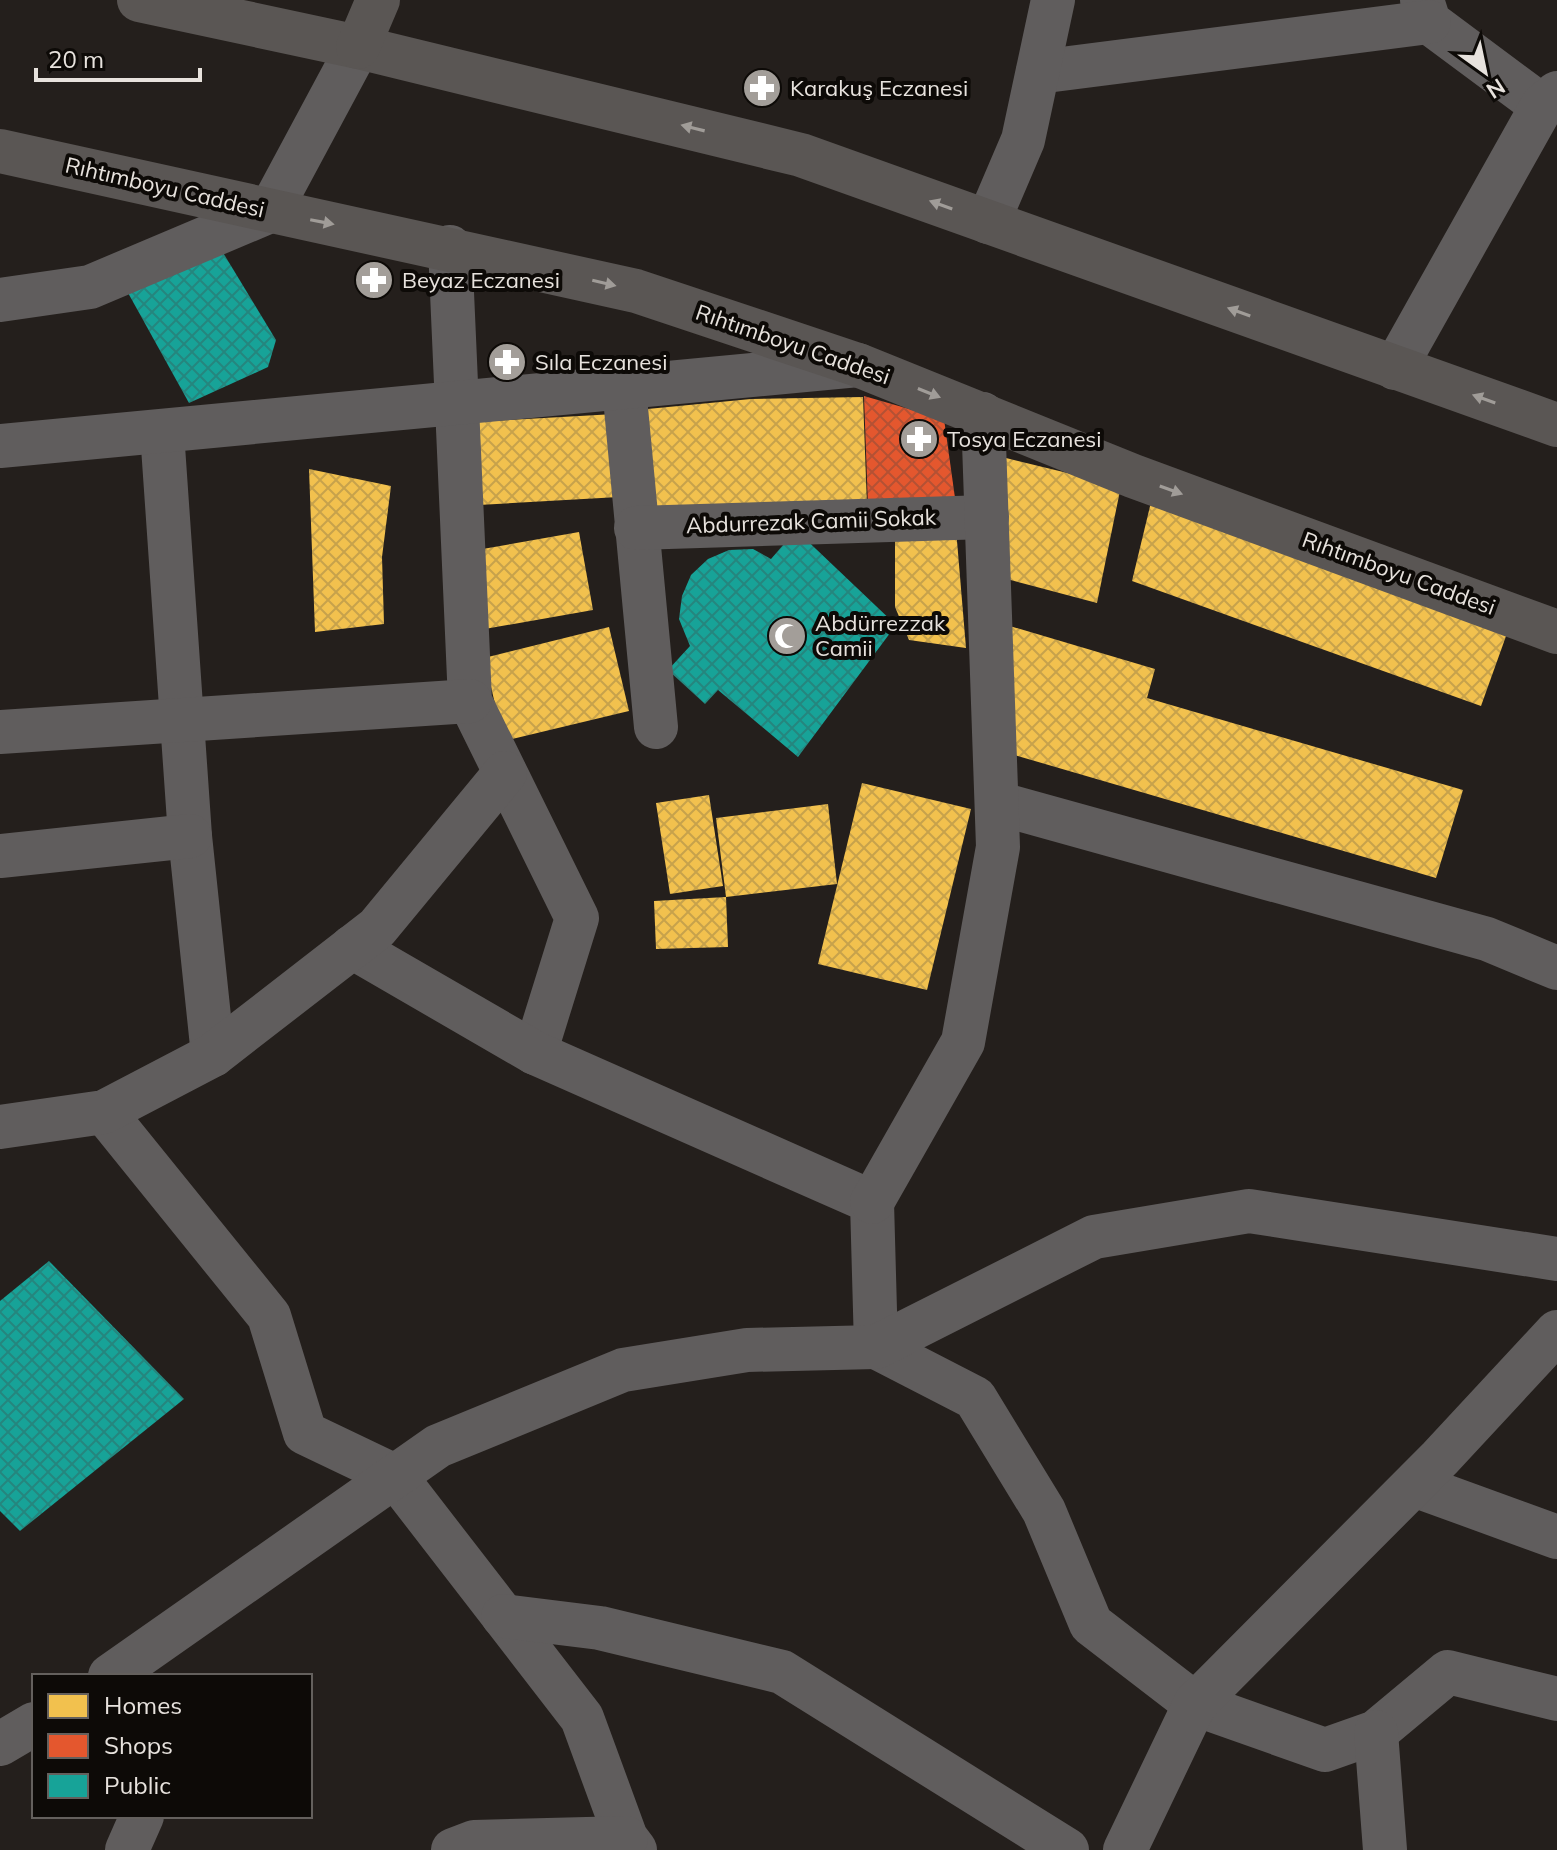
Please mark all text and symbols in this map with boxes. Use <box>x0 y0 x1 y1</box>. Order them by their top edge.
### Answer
scale bar <box>36 32 200 82</box>
north arrow <box>1445 32 1525 112</box>
text: 20 m <box>48 44 104 74</box>
pharmacy icon: Karakuş Eczanesi <box>741 67 783 109</box>
text: N <box>1481 73 1510 105</box>
place label: Karakuş Eczanesi <box>790 74 968 102</box>
one-way arrow <box>681 122 706 134</box>
street label: Rıhtımboyu Caddesi <box>63 150 267 224</box>
one-way arrow <box>929 198 953 211</box>
one-way arrow <box>310 216 335 228</box>
pharmacy icon: Beyaz Eczanesi <box>353 259 395 301</box>
place label: Beyaz Eczanesi <box>402 266 560 294</box>
one-way arrow <box>591 278 616 290</box>
street label: Rıhtımboyu Caddesi <box>692 298 894 390</box>
one-way arrow <box>1227 305 1251 317</box>
pharmacy icon: Sıla Eczanesi <box>486 341 528 383</box>
place label: Sıla Eczanesi <box>535 348 667 376</box>
one-way arrow <box>917 387 941 400</box>
one-way arrow <box>1471 392 1495 405</box>
pharmacy icon: Tosya Eczanesi <box>898 418 940 460</box>
place label: Tosya Eczanesi <box>947 425 1102 453</box>
one-way arrow <box>1159 484 1183 497</box>
street label: Abdurrezak Camii Sokak <box>686 503 937 539</box>
street label: Rıhtımboyu Caddesi <box>1298 525 1500 621</box>
place label: Abdürrezzak Camii <box>815 609 946 662</box>
mosque icon: Abdürrezzak Camii <box>766 615 808 657</box>
legend <box>32 1674 312 1818</box>
text: Homes <box>104 1690 182 1720</box>
text: Shops <box>104 1730 173 1760</box>
text: Public <box>104 1770 171 1800</box>

